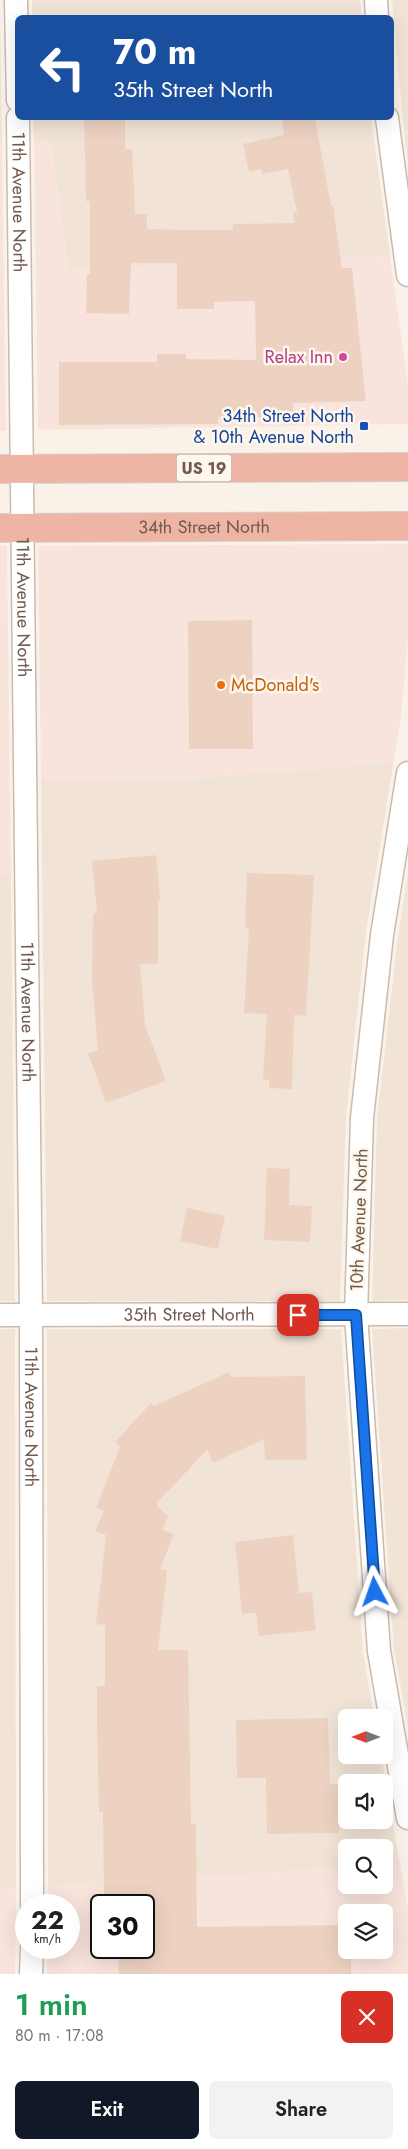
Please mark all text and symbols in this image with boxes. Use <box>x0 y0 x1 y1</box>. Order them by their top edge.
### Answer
text: 70 m <box>113 27 196 77</box>
icon: left <box>30 35 95 100</box>
text: 35th Street North <box>113 73 273 105</box>
street label: 11th Avenue North <box>5 132 33 272</box>
place label: Relax Inn <box>265 344 333 370</box>
marker: Relax Inn <box>337 351 349 363</box>
place label: 34th Street North & 10th Avenue North <box>193 403 354 450</box>
marker: 34th Street North & 10th Avenue North <box>358 420 370 432</box>
road number: US 19 <box>176 454 232 482</box>
street label: 34th Street North <box>138 514 270 540</box>
street label: 11th Avenue North <box>10 536 37 677</box>
place label: McDonald's <box>231 672 319 698</box>
marker: McDonald's <box>215 679 227 691</box>
street label: 11th Avenue North <box>14 941 41 1082</box>
street label: 10th Avenue North <box>344 1148 374 1292</box>
pin <box>277 1294 319 1336</box>
street label: 35th Street North <box>123 1301 255 1328</box>
icon: arrive <box>284 1301 312 1329</box>
street label: 11th Avenue North <box>18 1347 44 1487</box>
position arrow <box>348 1565 400 1617</box>
north arrow <box>338 1709 392 1764</box>
map controls <box>338 1709 393 1959</box>
button: sound <box>338 1774 393 1829</box>
button: search <box>338 1839 393 1894</box>
speed limit sign: 30 <box>90 1894 155 1959</box>
text: 22 <box>31 1902 64 1938</box>
button: layers <box>338 1904 393 1959</box>
text: km/h <box>34 1930 61 1948</box>
text: 1 min <box>15 1983 88 2026</box>
button: close <box>341 1991 393 2043</box>
text: 80 m · 17:08 <box>15 2024 104 2047</box>
button: Exit <box>15 2081 199 2139</box>
button: Share <box>209 2081 393 2139</box>

